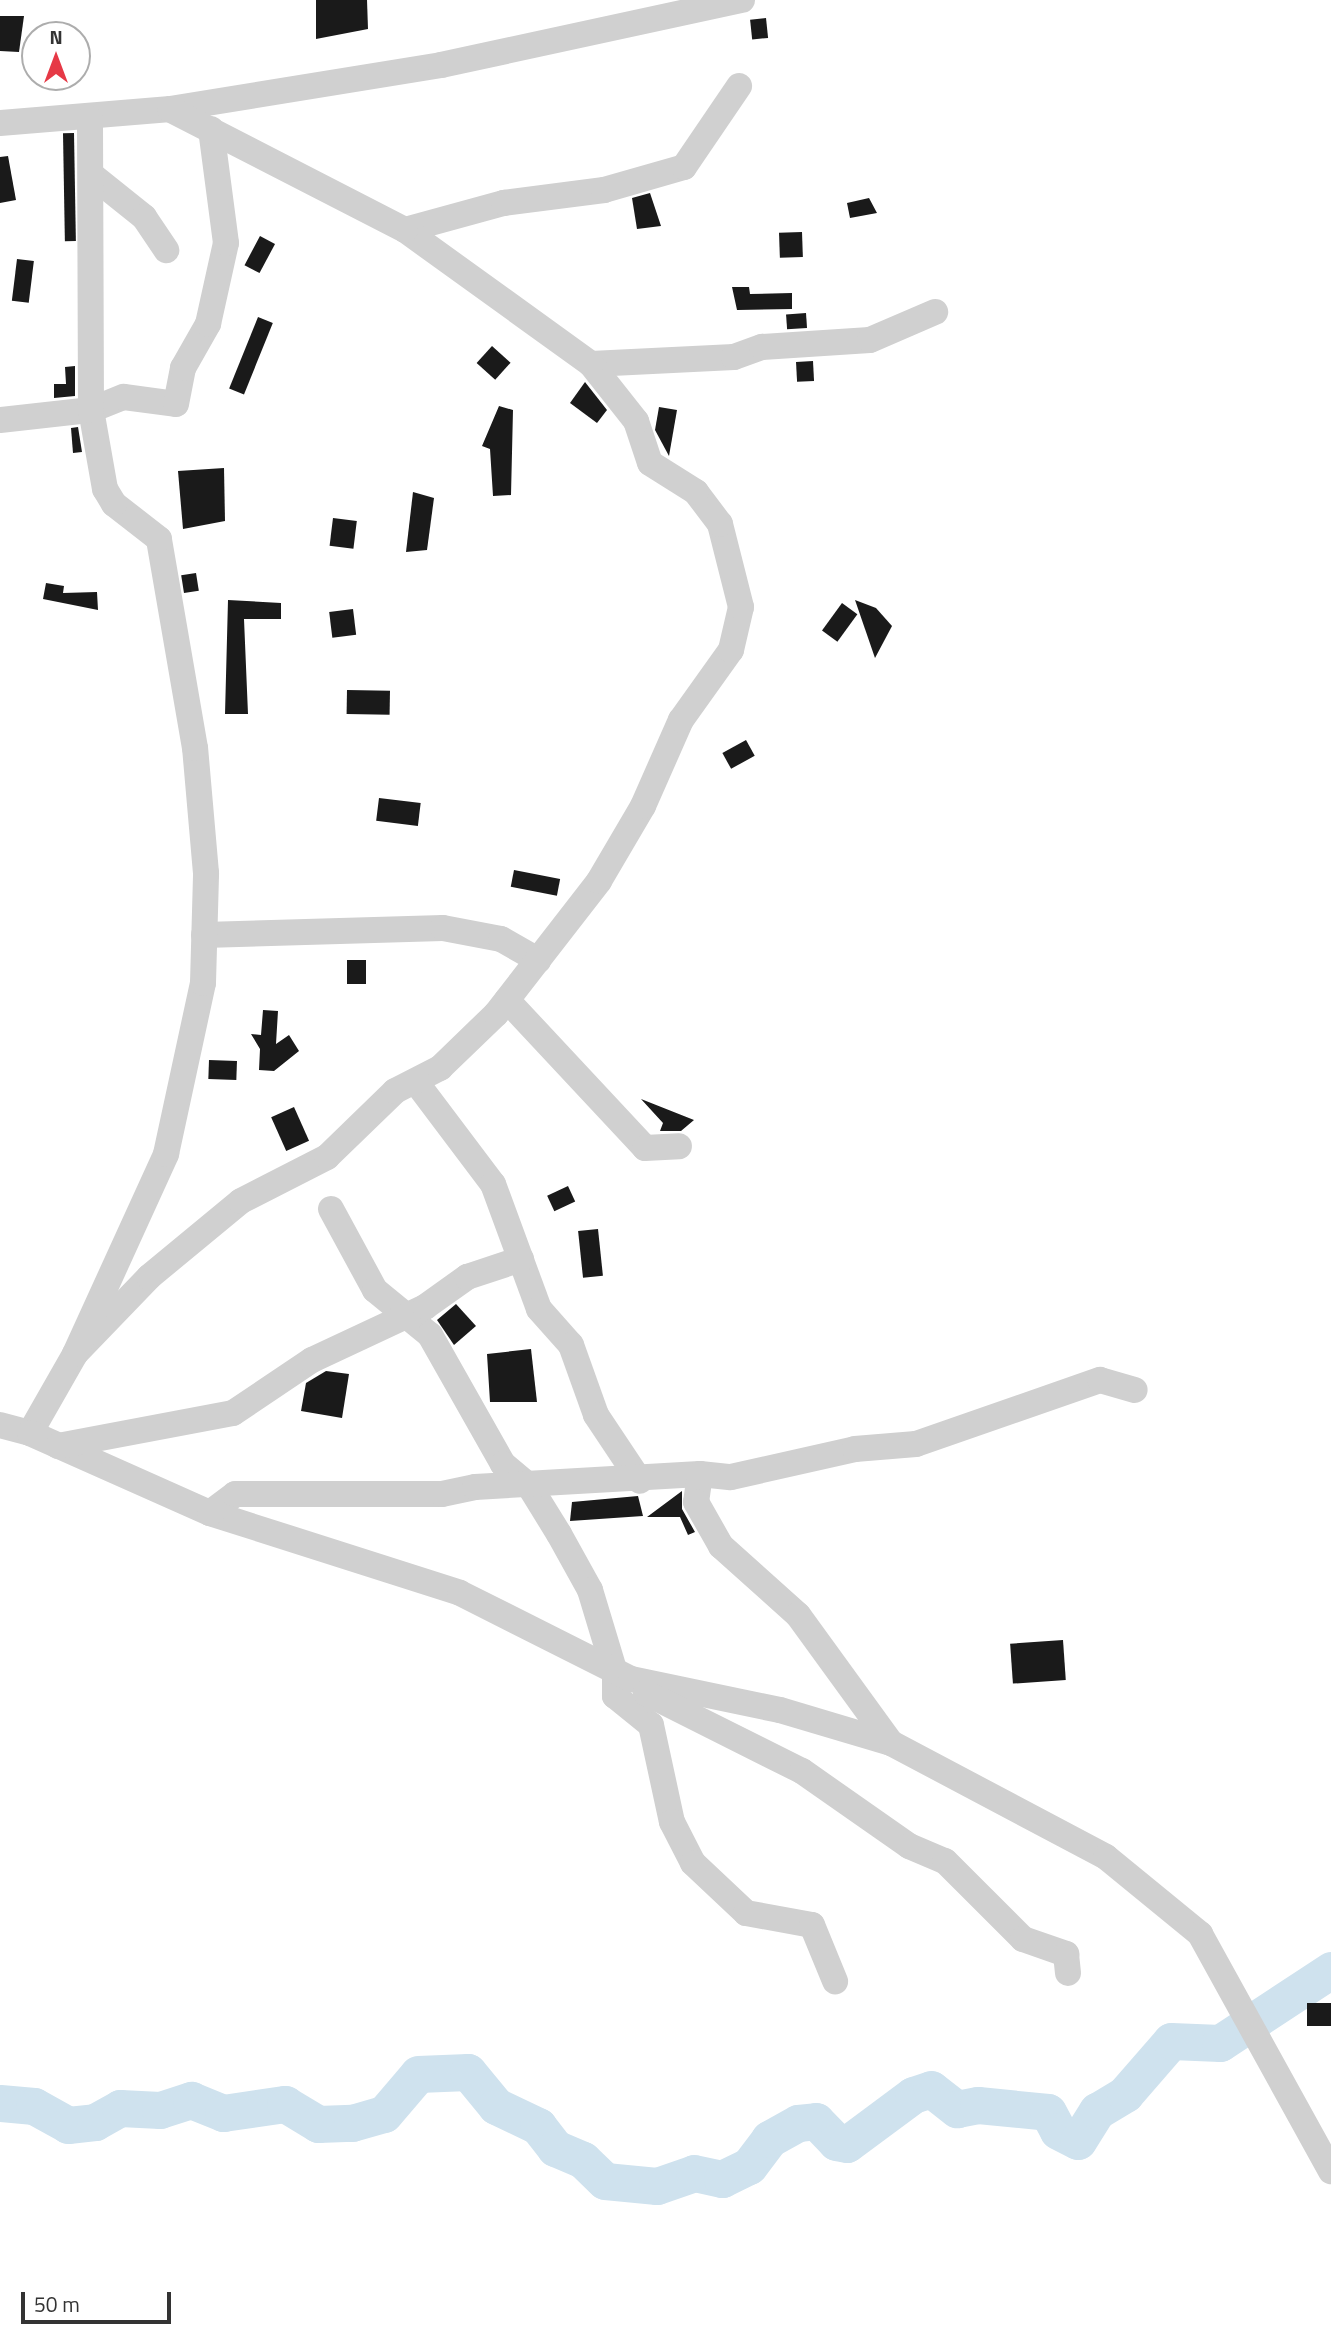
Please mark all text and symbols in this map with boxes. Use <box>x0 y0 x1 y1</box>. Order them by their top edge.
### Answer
north arrow <box>21 21 91 91</box>
text: N <box>49 22 63 51</box>
scale bar <box>24 2278 175 2322</box>
text: 50 m <box>34 2288 80 2320</box>

